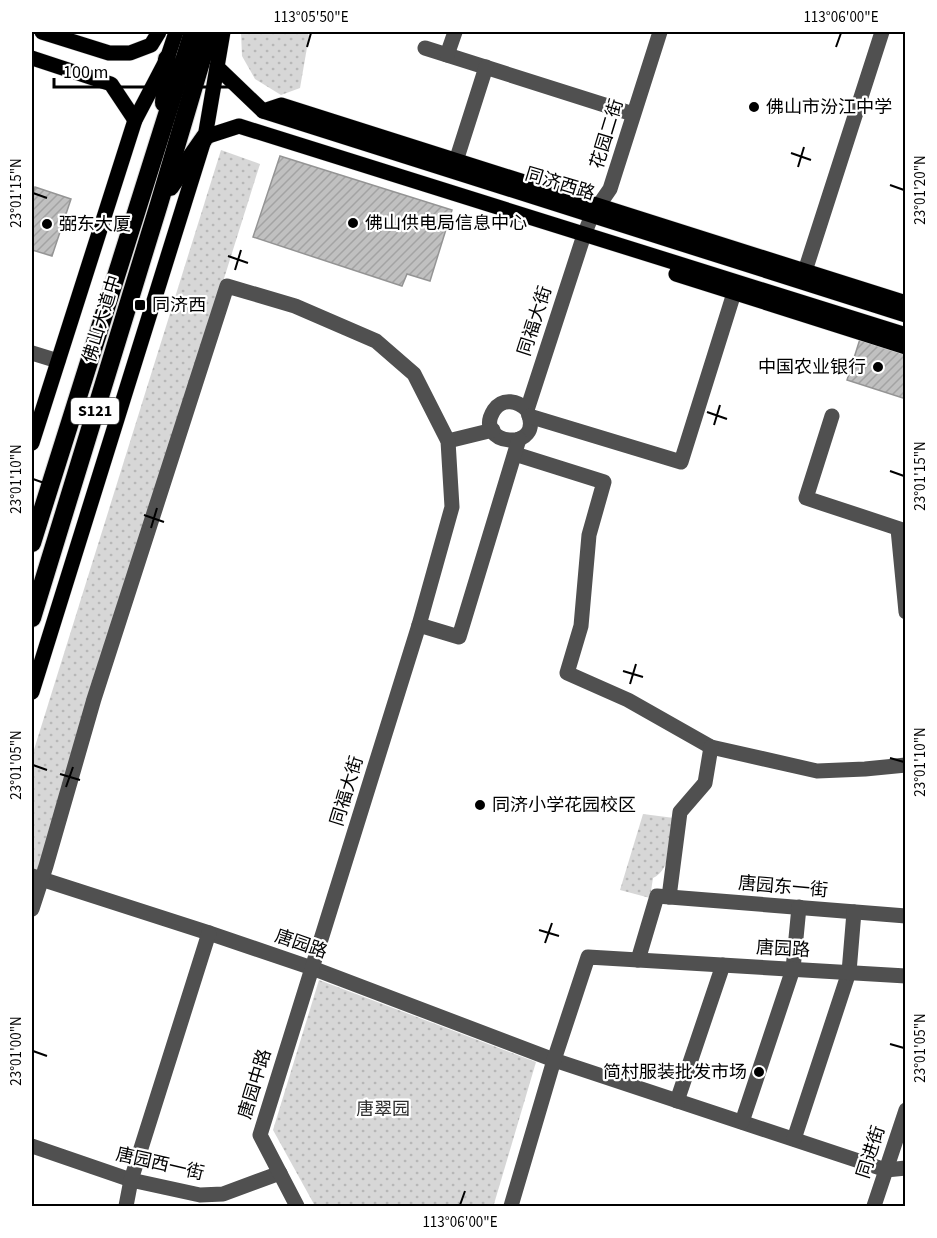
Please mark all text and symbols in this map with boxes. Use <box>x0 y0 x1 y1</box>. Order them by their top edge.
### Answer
text: 113°05'50"E <box>273 7 349 28</box>
text: 113°06'00"E <box>803 7 879 28</box>
scale bar <box>54 51 231 89</box>
text: 100 m <box>63 60 108 85</box>
place label: 佛山市汾江中学 <box>766 95 892 120</box>
street label: 花园二街 <box>585 96 629 172</box>
marker: 佛山市汾江中学 <box>747 100 761 114</box>
text: 23°01'20"N <box>910 155 931 225</box>
text: 23°01'15"N <box>6 158 27 228</box>
street label: 同济西路 <box>522 162 598 206</box>
place label: 佛山供电局信息中心 <box>365 211 527 236</box>
place label: 弼东大厦 <box>59 212 131 237</box>
marker: 佛山供电局信息中心 <box>346 216 360 230</box>
marker: 弼东大厦 <box>40 217 54 231</box>
street label: 佛山大道中 <box>77 272 127 366</box>
street label: 同福大街 <box>512 283 558 359</box>
place label: 同济西 <box>152 293 206 318</box>
marker: 同济西 <box>133 298 147 312</box>
place label: 中国农业银行 <box>758 355 866 380</box>
marker: 中国农业银行 <box>871 360 885 374</box>
road number: S121 <box>71 398 119 424</box>
text: 23°01'15"N <box>910 441 931 511</box>
text: 23°01'10"N <box>6 444 27 514</box>
text: 23°01'10"N <box>910 727 931 797</box>
text: 23°01'05"N <box>6 730 27 800</box>
street label: 同福大街 <box>325 753 369 829</box>
place label: 同济小学花园校区 <box>492 793 636 818</box>
marker: 同济小学花园校区 <box>473 798 487 812</box>
street label: 唐园东一街 <box>737 871 829 903</box>
street label: 唐园路 <box>271 923 331 965</box>
street label: 唐园路 <box>755 935 811 963</box>
text: 23°01'05"N <box>910 1013 931 1083</box>
text: 23°01'00"N <box>6 1016 27 1086</box>
street label: 唐园中路 <box>233 1046 277 1122</box>
place label: 简村服装批发市场 <box>603 1060 747 1085</box>
marker: 简村服装批发市场 <box>752 1065 766 1079</box>
park label: 唐翠园 <box>356 1097 410 1122</box>
street label: 同进街 <box>851 1122 891 1182</box>
street label: 唐园西一街 <box>113 1142 207 1186</box>
text: 113°06'00"E <box>422 1212 498 1233</box>

